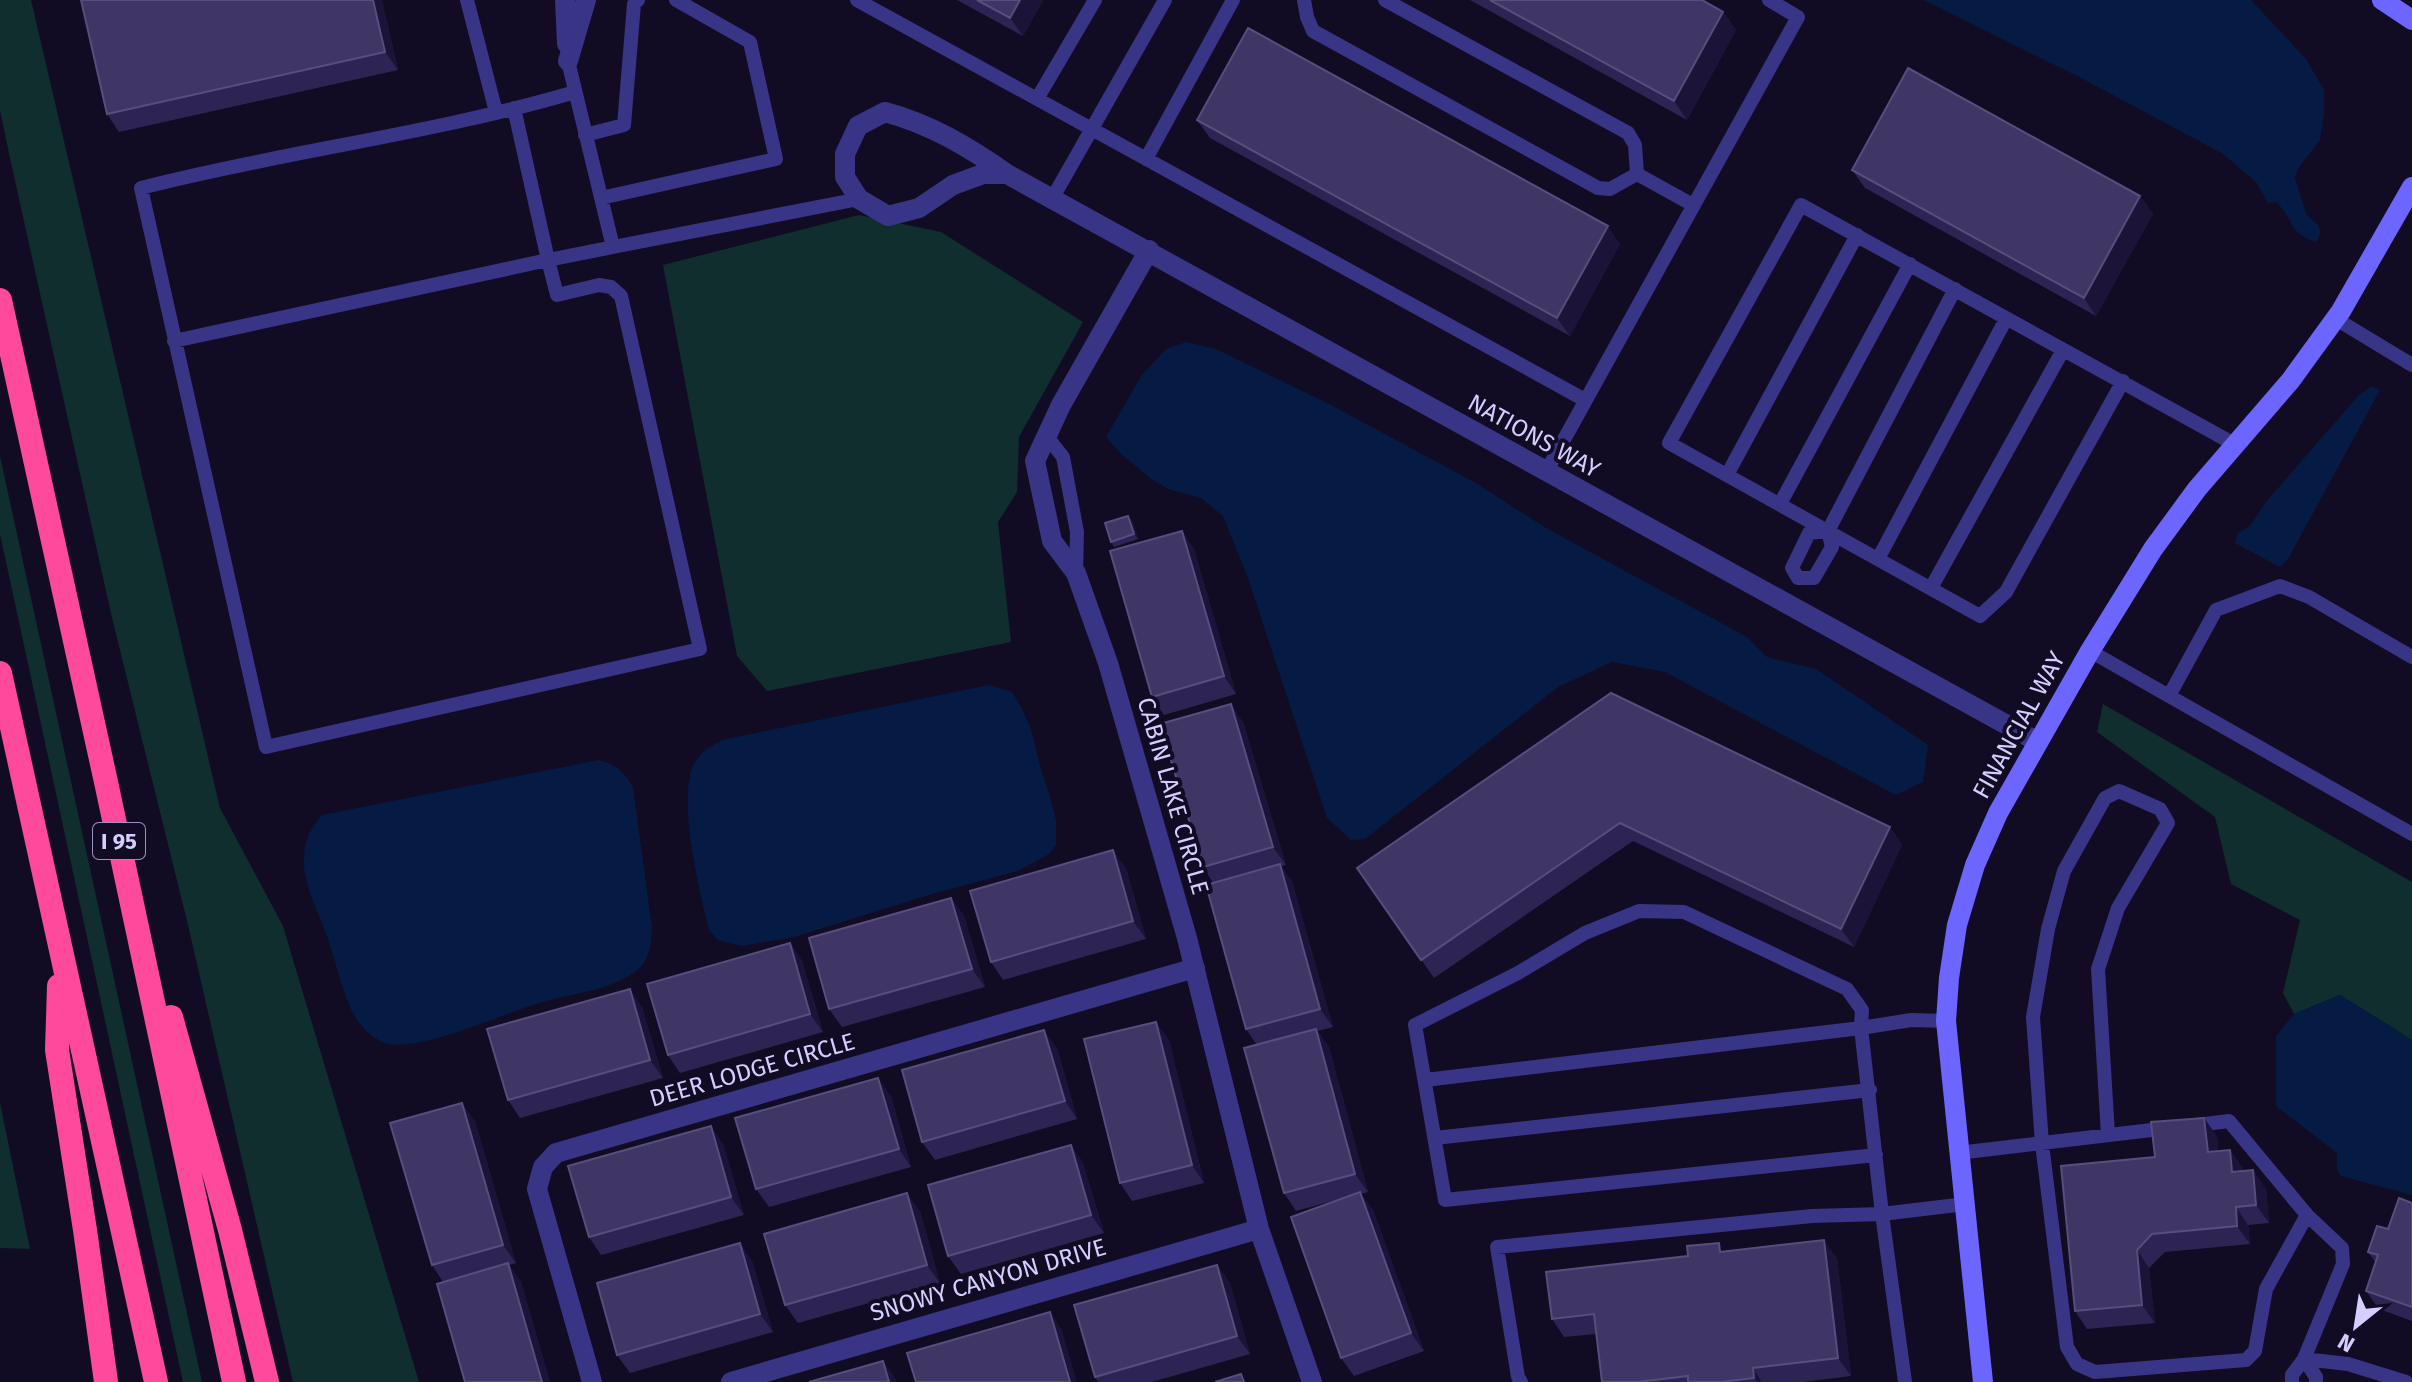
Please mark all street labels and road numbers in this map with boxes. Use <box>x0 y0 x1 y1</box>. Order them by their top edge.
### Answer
street label: NATIONS WAY <box>1463 388 1606 484</box>
street label: FINANCIAL WAY <box>1967 646 2071 803</box>
street label: CABIN LAKE CIRCLE <box>1131 694 1215 898</box>
road number: I 95 <box>93 823 145 859</box>
street label: DEER LODGE CIRCLE <box>646 1027 858 1113</box>
street label: SNOWY CANYON DRIVE <box>867 1233 1109 1327</box>

